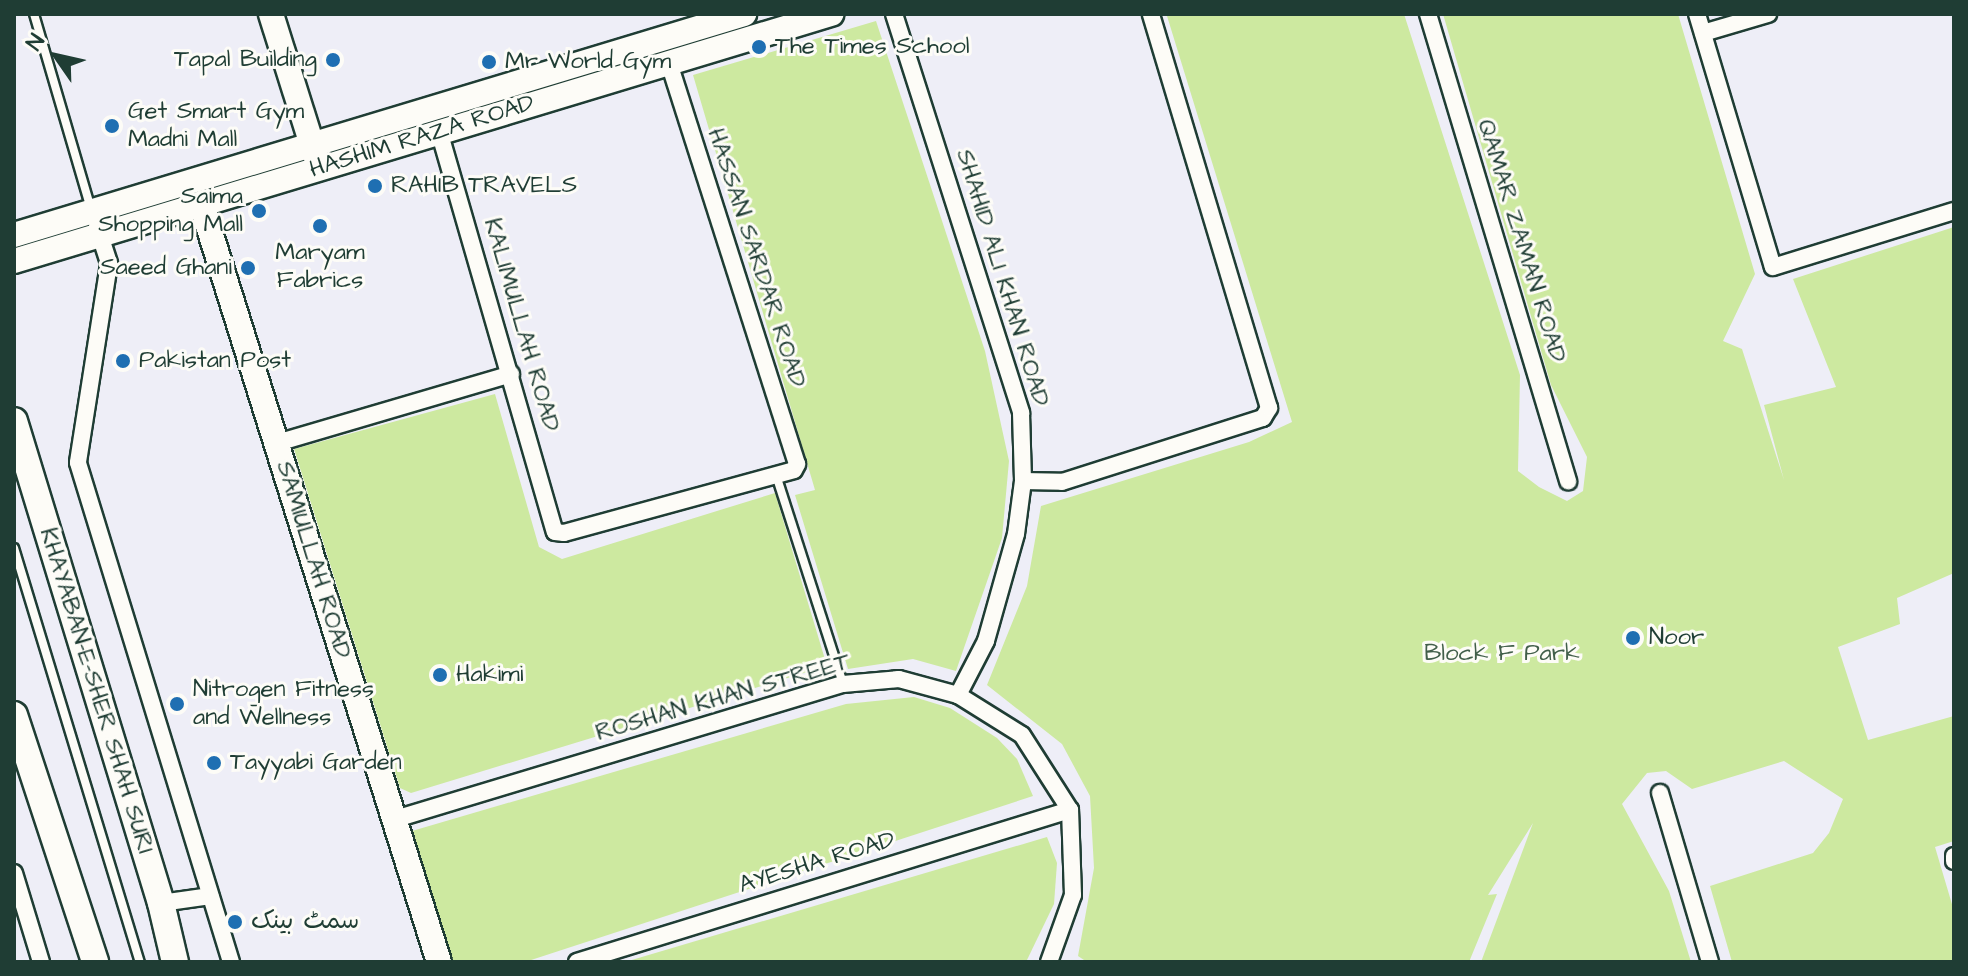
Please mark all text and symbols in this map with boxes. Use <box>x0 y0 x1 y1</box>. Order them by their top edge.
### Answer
north arrow <box>16 16 96 96</box>
text: N <box>19 28 52 57</box>
place label: The Times School <box>775 33 970 61</box>
marker: The Times School <box>750 38 768 56</box>
place label: Tapal Building <box>174 46 317 74</box>
place label: Mr World Gym <box>505 48 671 76</box>
marker: Tapal Building <box>324 51 342 69</box>
marker: Mr World Gym <box>480 53 498 71</box>
street label: HASHIM RAZA ROAD <box>306 89 538 185</box>
place label: Get Smart Gym Madni Mall <box>128 98 304 154</box>
street label: QAMAR ZAMAN ROAD <box>1470 116 1572 366</box>
marker: Get Smart Gym Madni Mall <box>103 117 121 135</box>
street label: HASSAN SARDAR ROAD <box>701 125 811 391</box>
street label: SHAHID ALI KHAN ROAD <box>949 146 1055 410</box>
place label: RAHIB TRAVELS <box>391 172 577 200</box>
marker: RAHIB TRAVELS <box>366 177 384 195</box>
place label: Saima Shopping Mall <box>98 183 243 239</box>
marker: Saima Shopping Mall <box>250 202 268 220</box>
street label: KALIMULLAH ROAD <box>477 215 565 435</box>
marker: Maryam Fabrics <box>311 217 329 235</box>
place label: Maryam Fabrics <box>275 239 365 295</box>
place label: Saeed Ghani <box>100 254 232 282</box>
marker: Saeed Ghani <box>239 259 257 277</box>
place label: Pakistan Post <box>139 347 291 375</box>
marker: Pakistan Post <box>114 352 132 370</box>
street label: SAMIULLAH ROAD <box>269 458 357 662</box>
street label: KHAYABAN-E-SHER SHAH SURI <box>33 525 159 857</box>
place label: Noor <box>1649 624 1704 652</box>
marker: Noor <box>1624 629 1642 647</box>
park label: Block F Park <box>1424 640 1580 668</box>
street label: ROSHAN KHAN STREET <box>593 648 853 748</box>
place label: Hakimi <box>456 661 523 689</box>
marker: Hakimi <box>431 666 449 684</box>
place label: Nitrogen Fitness and Wellness <box>193 676 374 732</box>
marker: Nitrogen Fitness and Wellness <box>168 695 186 713</box>
place label: Tayyabi Garden <box>230 749 402 777</box>
marker: Tayyabi Garden <box>205 754 223 772</box>
street label: AYESHA ROAD <box>736 826 898 900</box>
place label: سمٹ بینک <box>251 908 359 936</box>
marker: سمٹ بینک <box>226 913 244 931</box>

